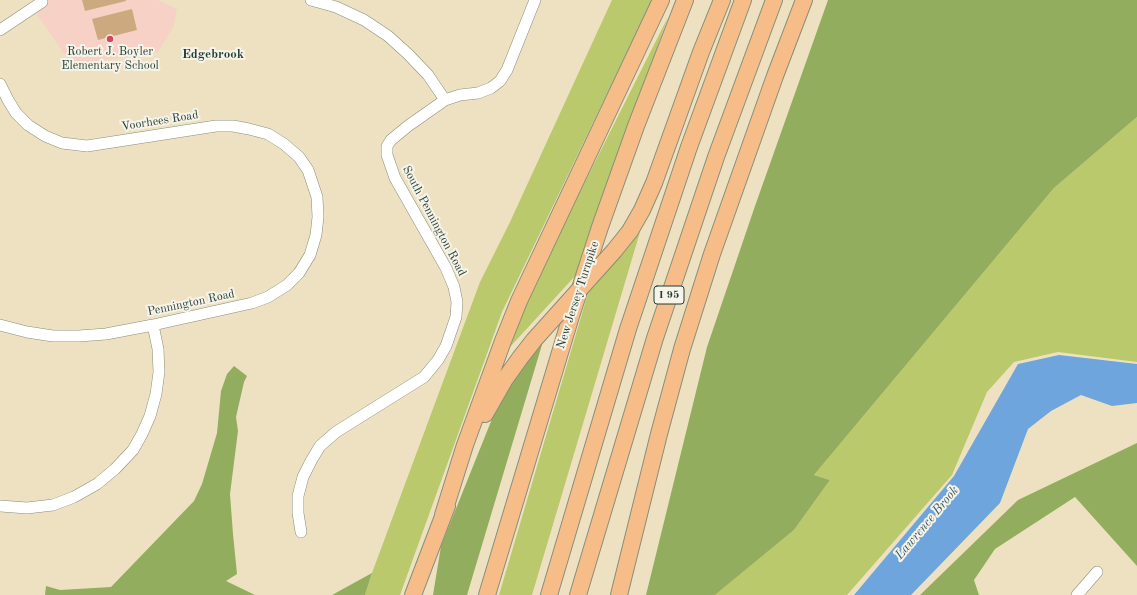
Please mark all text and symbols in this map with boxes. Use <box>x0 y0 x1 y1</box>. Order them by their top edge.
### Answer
marker: Robert J. Boyler Elementary School <box>105 34 115 44</box>
place label: Robert J. Boyler Elementary School <box>61 45 159 73</box>
district label: Edgebrook <box>182 47 244 63</box>
street label: Voorhees Road <box>120 108 200 134</box>
street label: South Pennington Road <box>399 163 469 279</box>
street label: New Jersey Turnpike <box>554 239 602 351</box>
road number: I 95 <box>654 286 684 304</box>
street label: Pennington Road <box>146 287 236 319</box>
water label: Lawrence Brook <box>892 483 962 563</box>

